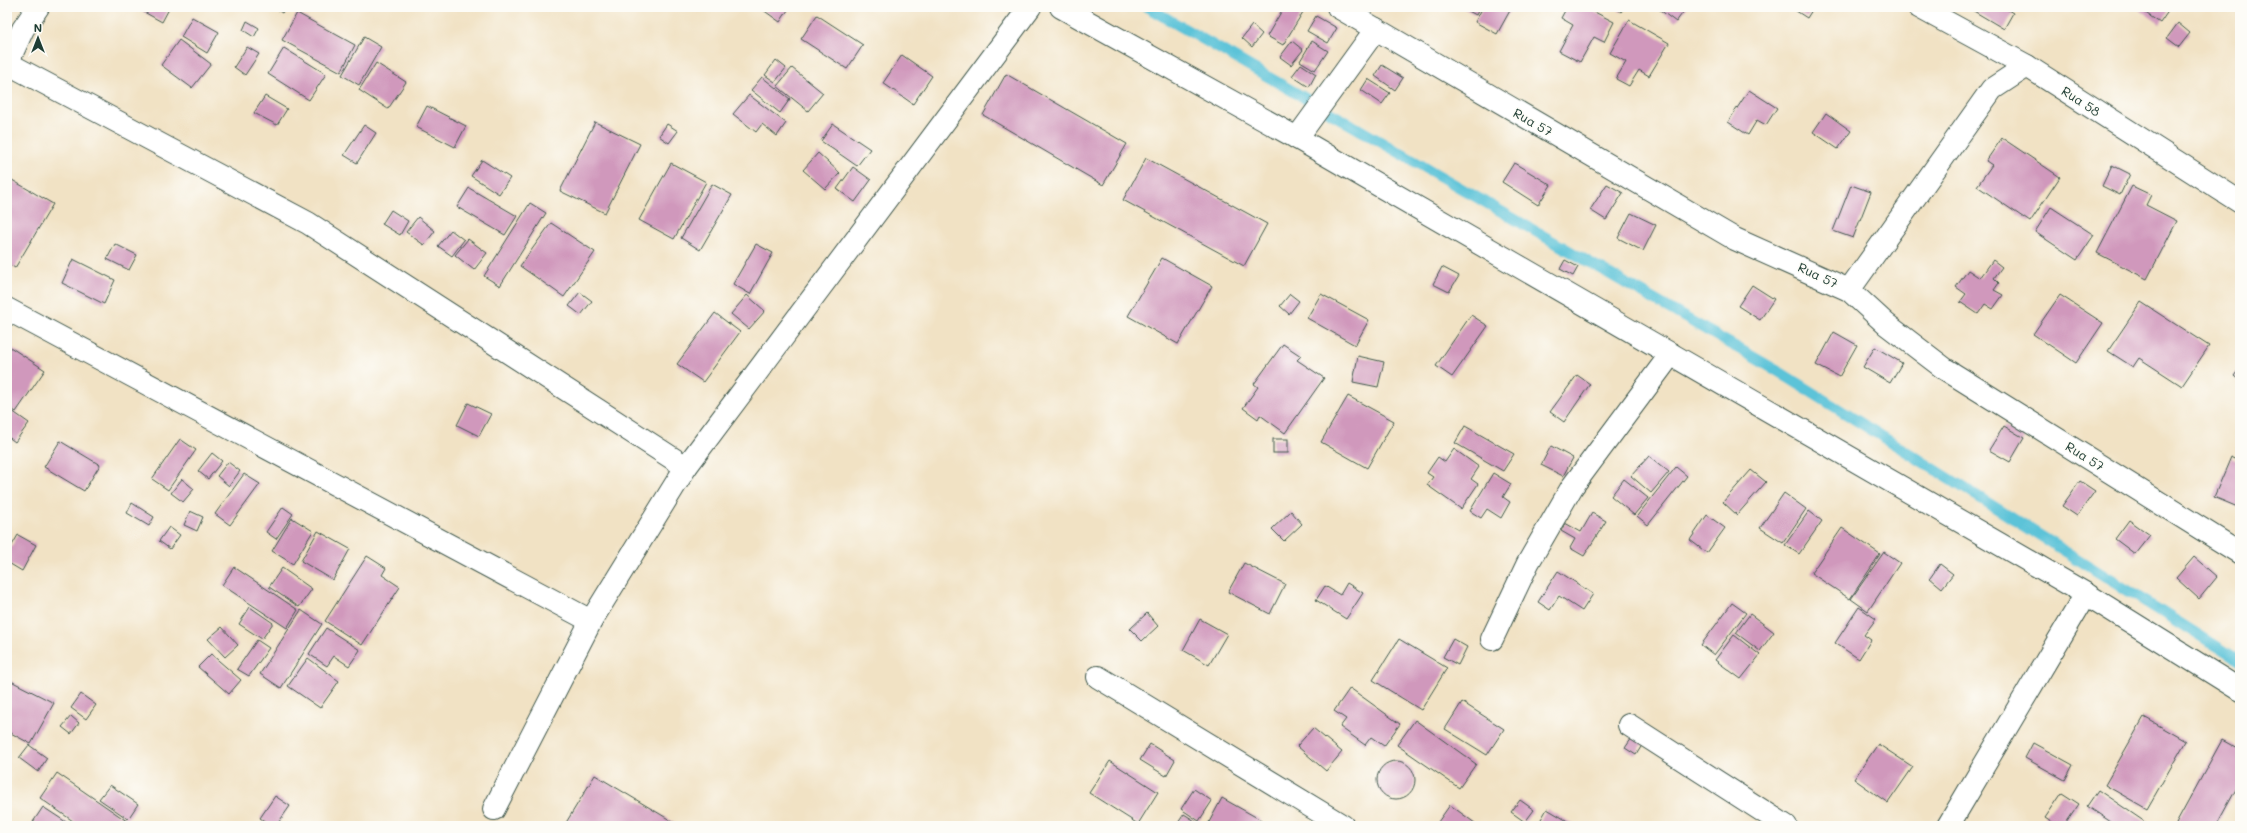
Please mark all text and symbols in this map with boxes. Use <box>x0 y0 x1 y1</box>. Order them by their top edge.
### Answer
north arrow <box>18 18 58 58</box>
text: N <box>34 20 42 35</box>
street label: Rua 58 <box>2059 82 2104 120</box>
street label: Rua 57 <box>1511 104 1556 140</box>
street label: Rua 57 <box>1795 258 1841 291</box>
street label: Rua 57 <box>2063 437 2108 474</box>

